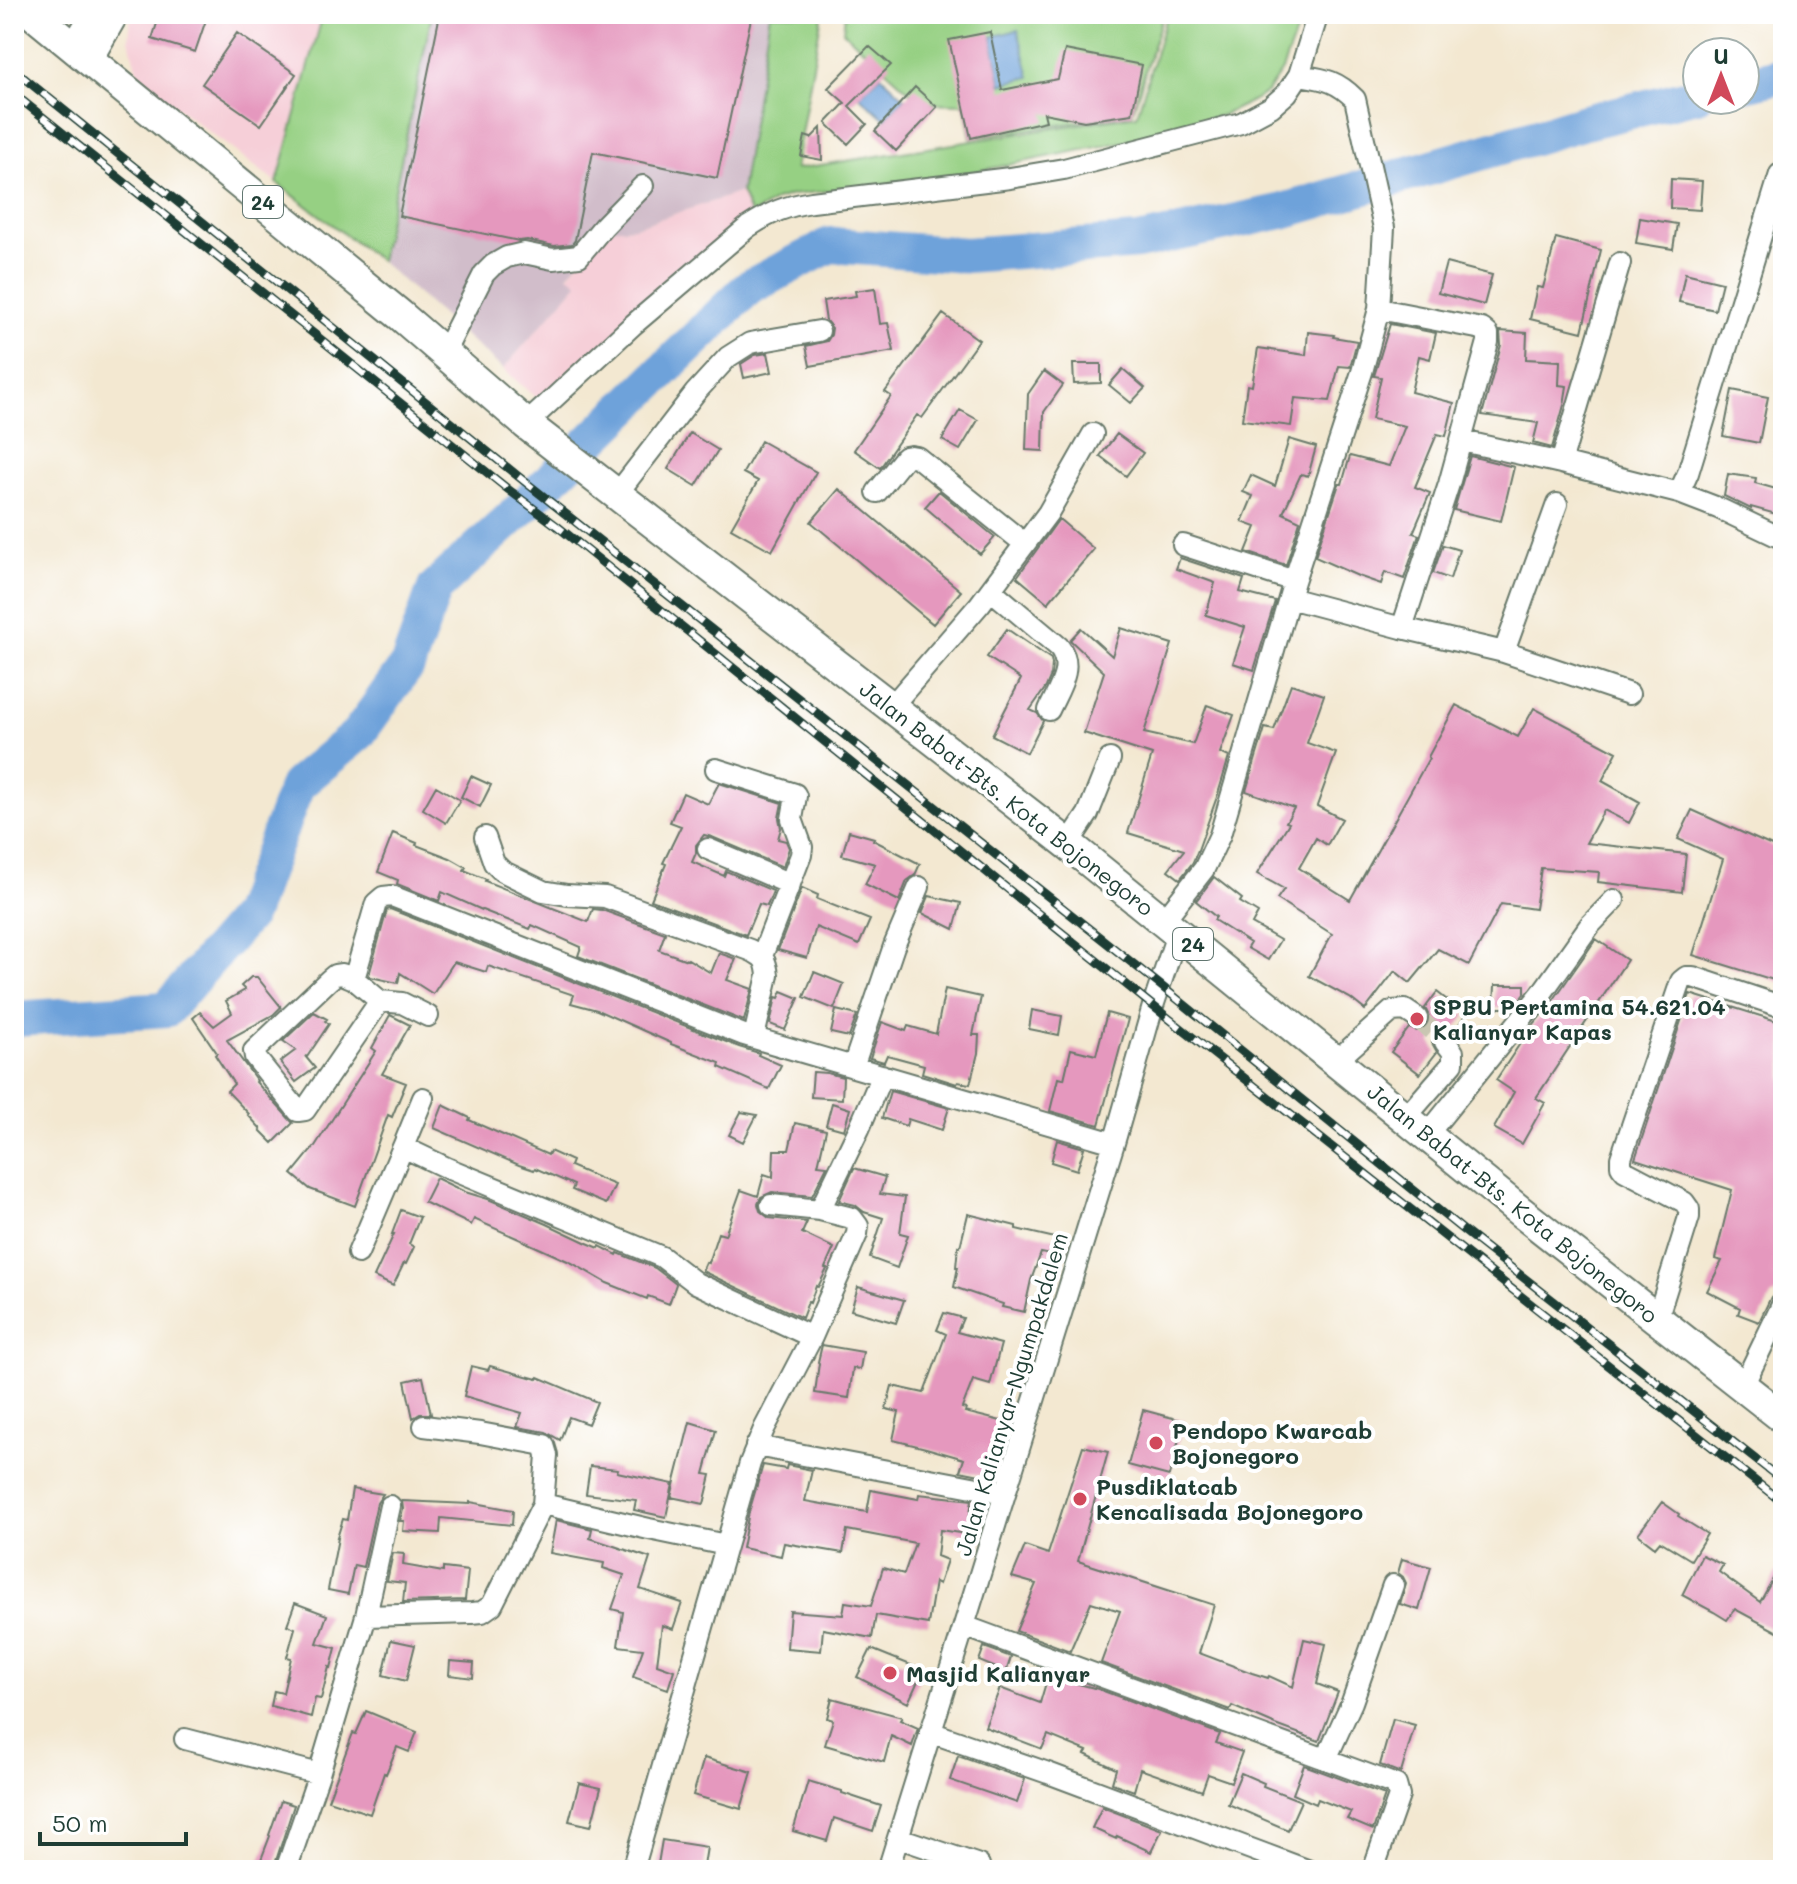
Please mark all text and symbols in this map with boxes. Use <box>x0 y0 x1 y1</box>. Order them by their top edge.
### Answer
north arrow <box>1681 36 1761 116</box>
text: U <box>1713 41 1729 70</box>
road number: 24 <box>243 186 283 218</box>
street label: Jalan Babat-Bts. Kota Bojonegoro <box>854 674 1160 922</box>
road number: 24 <box>1173 928 1213 960</box>
place label: SPBU Pertamina 54.621.04 Kalianyar Kapas <box>1433 992 1726 1046</box>
marker: SPBU Pertamina 54.621.04 Kalianyar Kapas <box>1408 1010 1426 1028</box>
street label: Jalan Babat-Bts. Kota Bojonegoro <box>1362 1077 1664 1329</box>
street label: Jalan Kalianyar-Ngumpakdalem <box>948 1229 1074 1559</box>
place label: Pendopo Kwarcab Bojonegoro <box>1172 1416 1372 1470</box>
marker: Pendopo Kwarcab Bojonegoro <box>1147 1434 1165 1452</box>
place label: Pusdiklatcab Kencalisada Bojonegoro <box>1096 1472 1363 1526</box>
marker: Pusdiklatcab Kencalisada Bojonegoro <box>1071 1490 1089 1508</box>
place label: Masjid Kalianyar <box>906 1659 1090 1688</box>
marker: Masjid Kalianyar <box>881 1664 899 1682</box>
scale bar <box>40 1796 186 1846</box>
text: 50 m <box>52 1807 108 1838</box>

